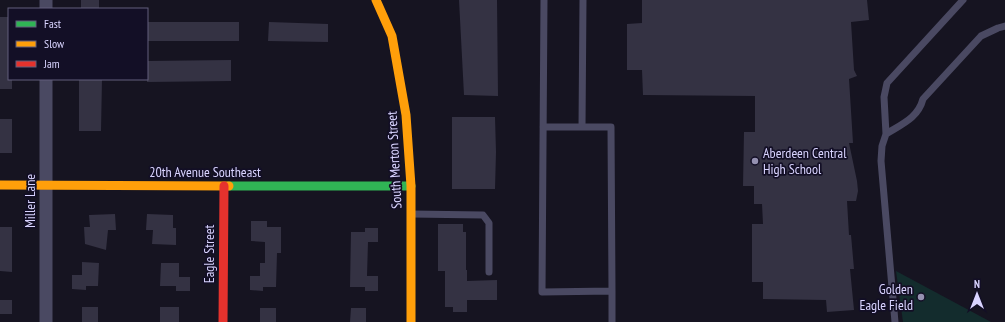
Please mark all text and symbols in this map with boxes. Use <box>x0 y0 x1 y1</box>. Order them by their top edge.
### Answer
legend <box>8 8 148 80</box>
text: Fast <box>44 16 62 31</box>
text: Slow <box>44 36 65 51</box>
text: Jam <box>43 56 60 71</box>
street label: South Merton Street <box>382 111 406 209</box>
place label: Aberdeen Central High School <box>763 144 847 178</box>
marker: Aberdeen Central High School <box>750 156 760 166</box>
street label: 20th Avenue Southeast <box>149 163 261 181</box>
street label: Miller Lane <box>21 174 39 228</box>
street label: Eagle Street <box>200 225 218 283</box>
north arrow <box>957 274 997 314</box>
text: N <box>974 277 980 291</box>
place label: Golden Eagle Field <box>859 280 913 314</box>
marker: Golden Eagle Field <box>916 292 926 302</box>

